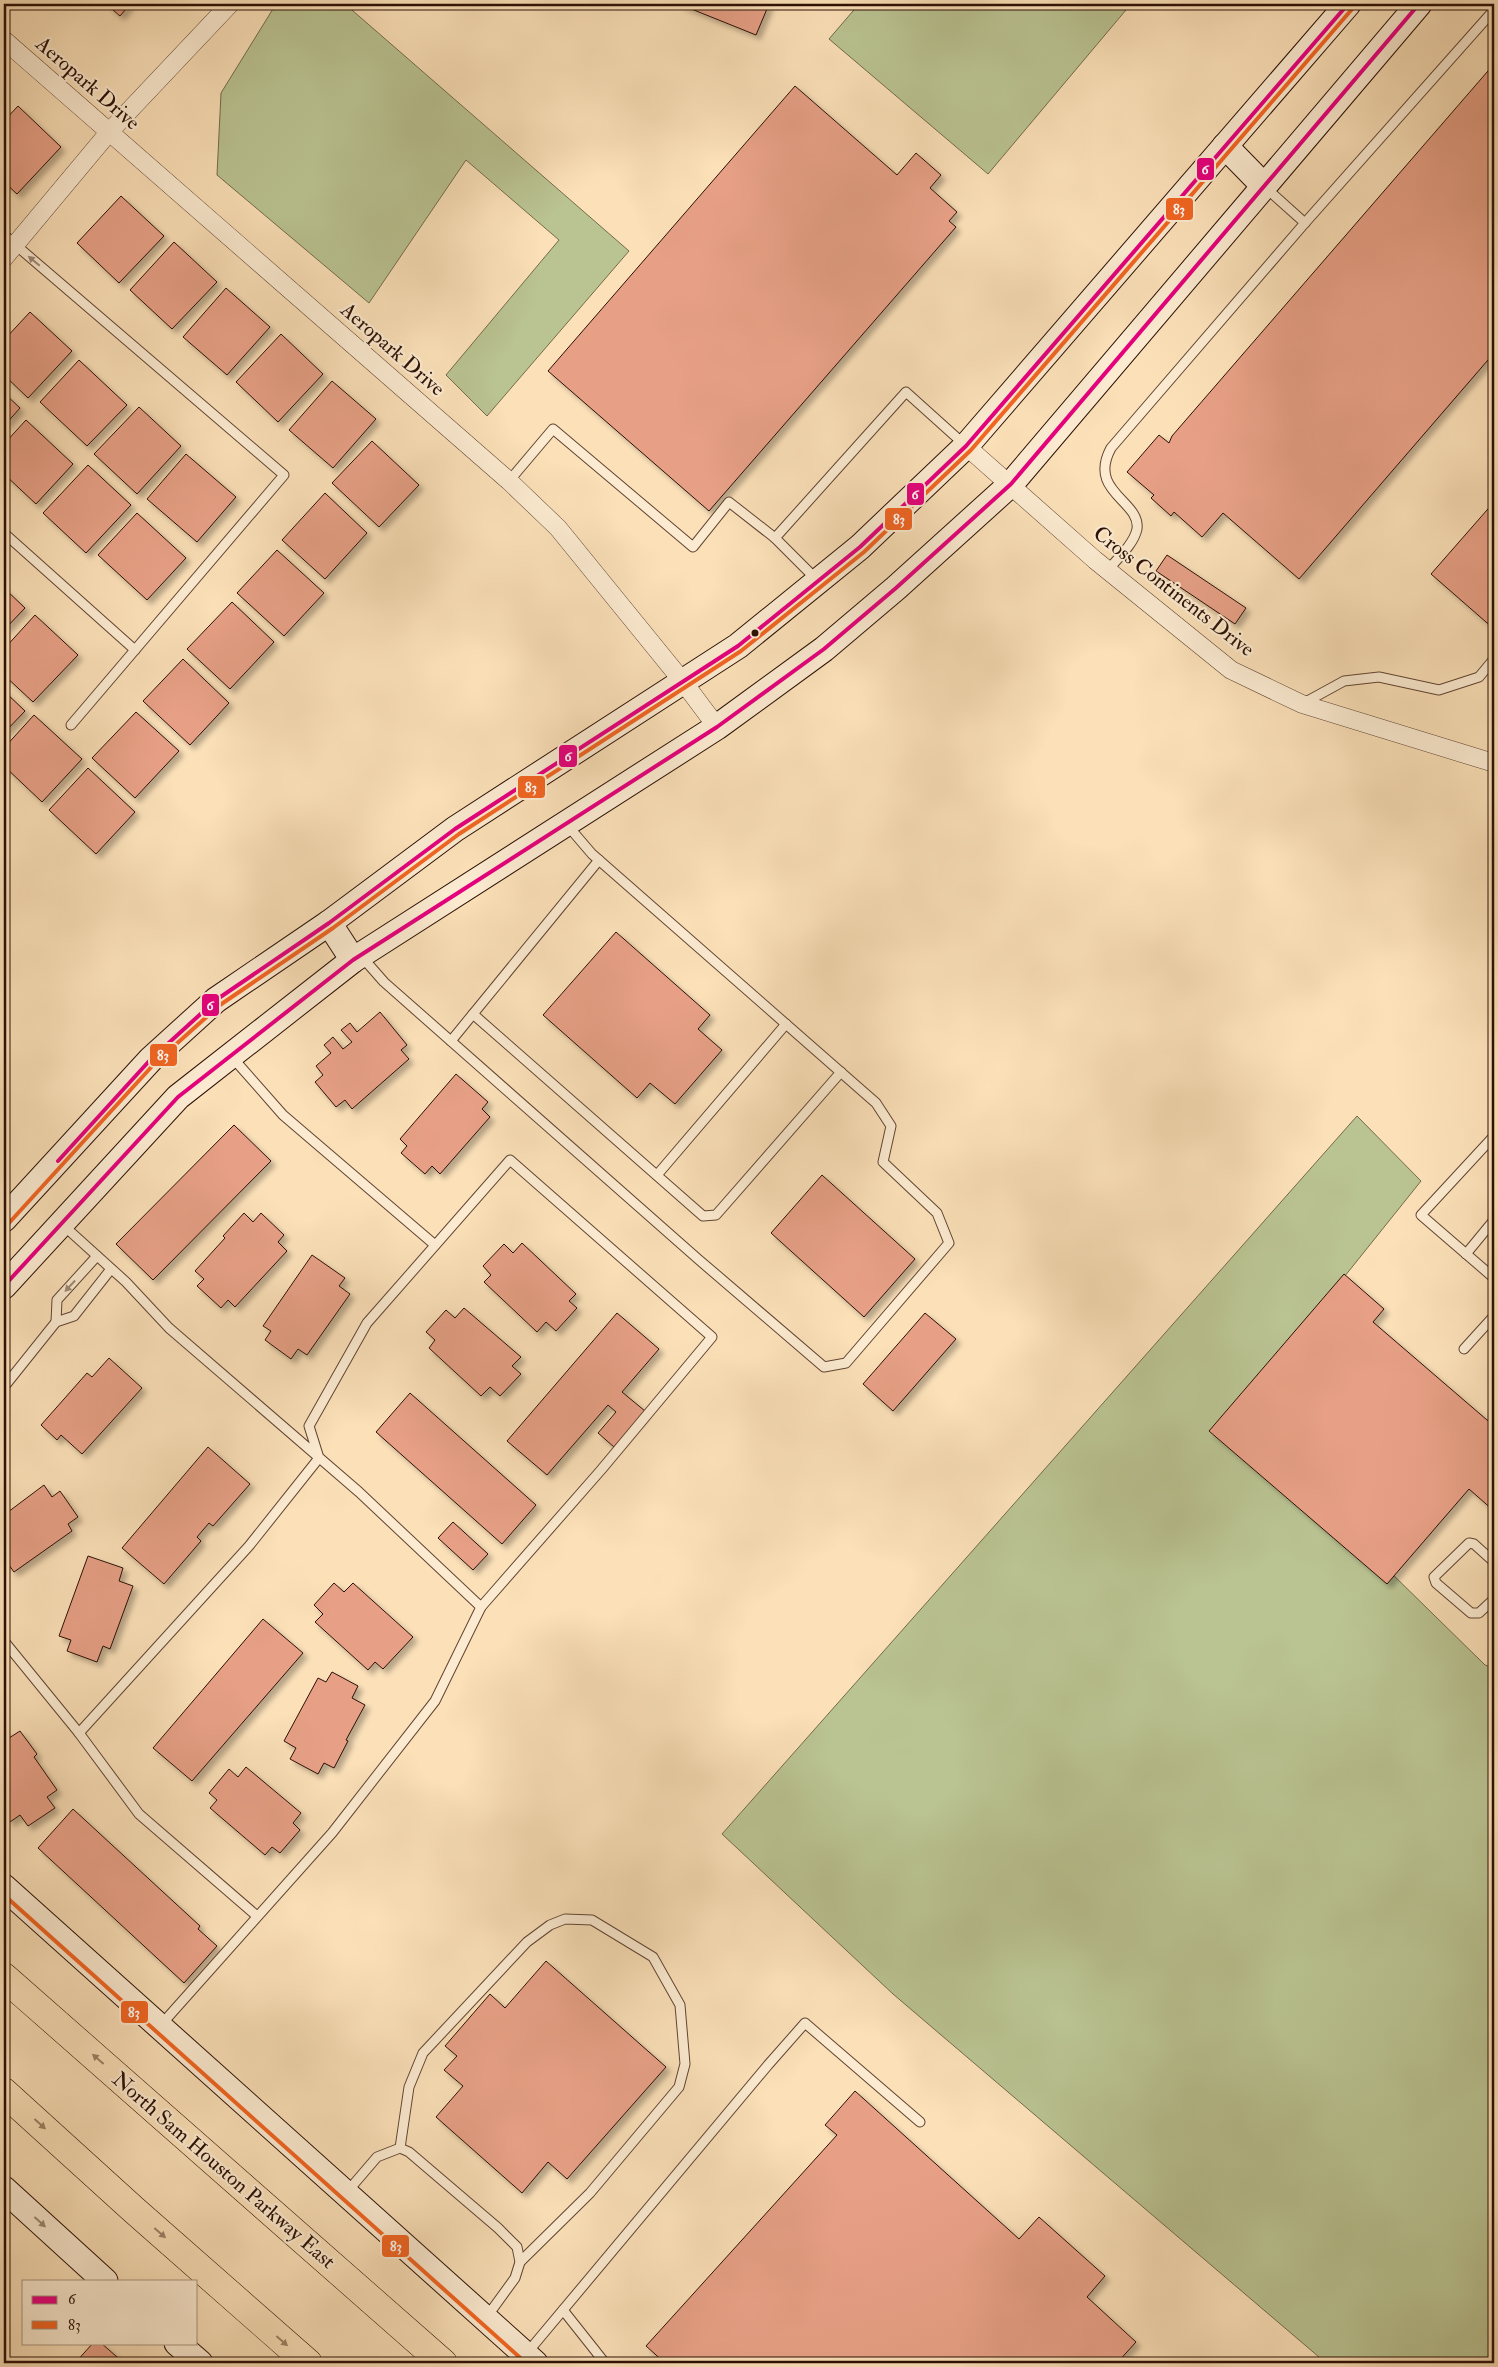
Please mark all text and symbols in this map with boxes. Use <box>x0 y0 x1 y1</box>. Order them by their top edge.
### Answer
street label: Aeropark Drive <box>29 30 146 136</box>
line badge: 6 <box>1196 157 1215 181</box>
text: 6 <box>1201 161 1209 178</box>
line badge: 83 <box>1165 197 1194 221</box>
text: 83 <box>1173 201 1185 218</box>
one-way arrow <box>28 256 40 267</box>
street label: Aeropark Drive <box>334 296 451 402</box>
line badge: 6 <box>906 482 925 506</box>
text: 6 <box>911 486 919 503</box>
line badge: 83 <box>884 507 913 531</box>
text: 83 <box>893 511 905 528</box>
street label: Cross Continents Drive <box>1088 520 1260 663</box>
unlabelled marker <box>750 628 760 638</box>
line badge: 6 <box>558 744 578 768</box>
text: 6 <box>564 748 572 765</box>
line badge: 83 <box>517 775 546 799</box>
text: 83 <box>525 779 537 796</box>
line badge: 6 <box>201 993 220 1017</box>
text: 6 <box>206 997 214 1014</box>
line badge: 83 <box>149 1043 178 1067</box>
text: 83 <box>157 1047 169 1064</box>
one-way arrow <box>64 1280 76 1292</box>
line badge: 83 <box>120 2000 149 2024</box>
text: 83 <box>128 2004 140 2021</box>
one-way arrow <box>92 2054 105 2065</box>
street label: North Sam Houston Parkway East <box>106 2066 341 2275</box>
one-way arrow <box>33 2119 46 2130</box>
one-way arrow <box>33 2216 45 2228</box>
one-way arrow <box>154 2228 167 2239</box>
line badge: 83 <box>381 2234 410 2258</box>
text: 83 <box>390 2238 402 2255</box>
legend <box>22 2280 198 2344</box>
text: 6 <box>68 2290 77 2309</box>
text: 83 <box>68 2316 81 2335</box>
one-way arrow <box>276 2335 289 2346</box>

